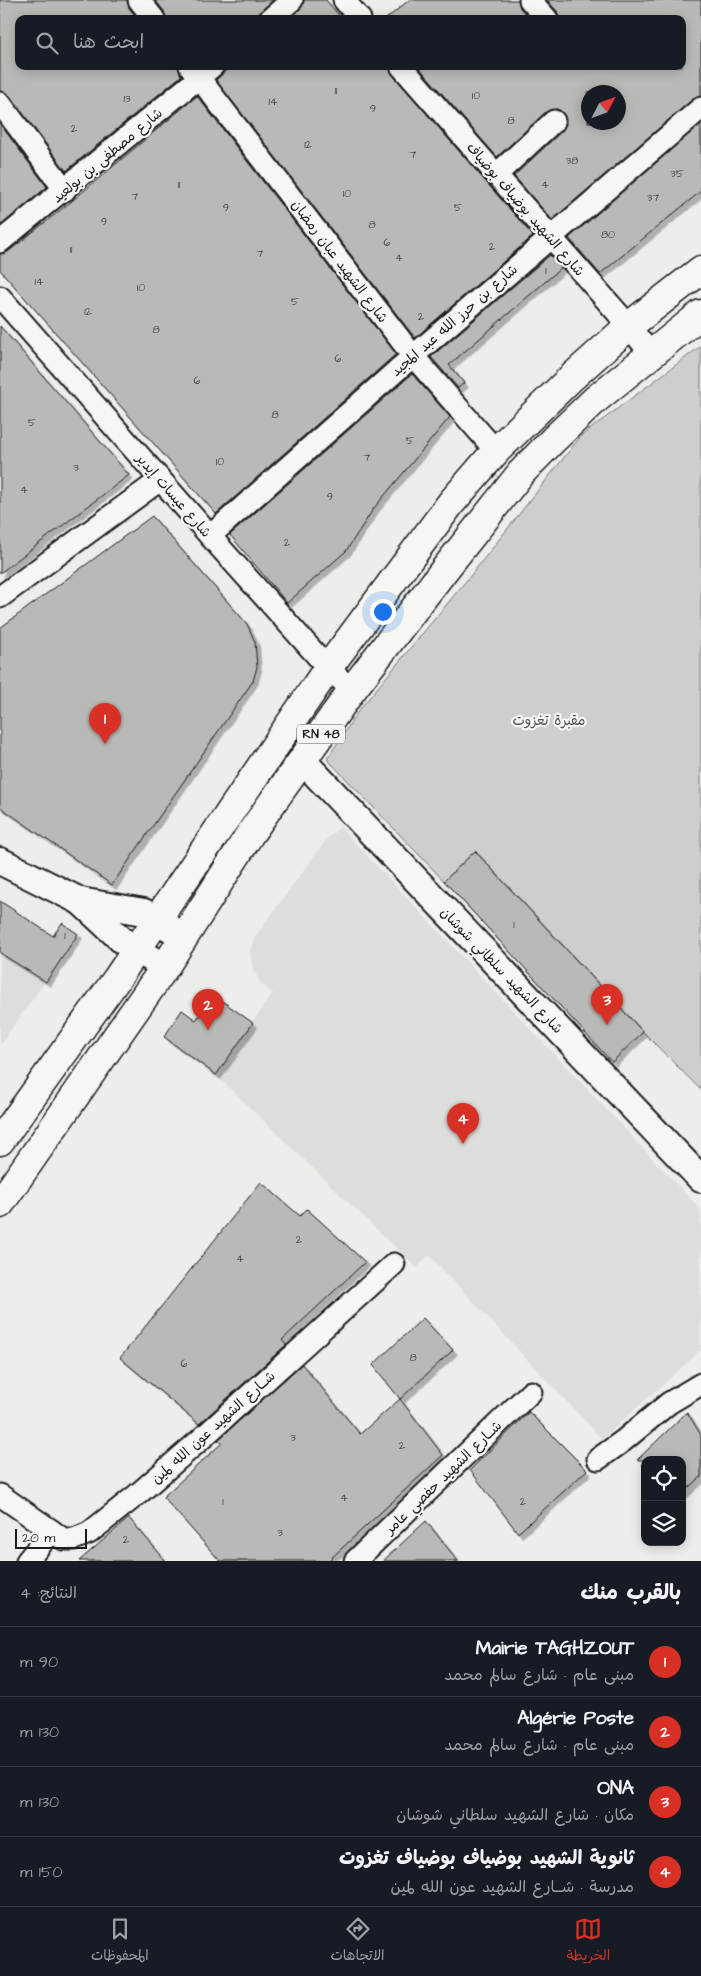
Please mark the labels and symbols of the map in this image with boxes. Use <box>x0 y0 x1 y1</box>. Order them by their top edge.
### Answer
house number: 11 <box>335 83 338 98</box>
north arrow <box>581 85 626 130</box>
house number: 10 <box>472 88 480 103</box>
house number: 13 <box>123 91 131 106</box>
house number: 14 <box>269 94 278 109</box>
house number: 9 <box>370 101 376 116</box>
street label: شارع مصطفى بن بولعيد <box>48 103 167 208</box>
house number: 8 <box>507 113 515 128</box>
house number: 2 <box>71 121 78 136</box>
house number: 12 <box>304 137 313 152</box>
street label: شارع الشهيد بوضياف بوضياف <box>461 138 589 281</box>
house number: 7 <box>410 147 417 162</box>
house number: 38 <box>566 153 578 168</box>
house number: 35 <box>670 166 684 181</box>
house number: 11 <box>178 177 181 192</box>
house number: 4 <box>541 177 549 192</box>
house number: 10 <box>343 186 351 201</box>
house number: 7 <box>132 189 139 204</box>
house number: 37 <box>647 190 659 205</box>
street label: شارع الشهيد عبان رمضان <box>286 196 392 327</box>
house number: 9 <box>223 200 229 215</box>
house number: 5 <box>454 200 462 215</box>
house number: 9 <box>101 214 107 229</box>
house number: 8 <box>368 217 376 232</box>
house number: 80 <box>601 227 615 242</box>
house number: 6 <box>384 235 391 250</box>
house number: 2 <box>489 239 496 254</box>
house number: 11 <box>70 242 73 257</box>
house number: 7 <box>257 246 264 261</box>
house number: 4 <box>395 250 403 265</box>
street label: شارع بن حرز الله عبد المجيد <box>387 260 522 381</box>
house number: 1 <box>545 263 547 278</box>
house number: 14 <box>35 274 44 289</box>
house number: 10 <box>137 280 145 295</box>
house number: 5 <box>291 294 299 309</box>
house number: 12 <box>84 304 93 319</box>
house number: 2 <box>418 309 425 324</box>
house number: 8 <box>152 322 160 337</box>
house number: 6 <box>335 351 342 366</box>
house number: 6 <box>194 373 201 388</box>
house number: 8 <box>271 407 279 422</box>
house number: 5 <box>28 415 36 430</box>
house number: 5 <box>406 433 414 448</box>
street label: شارع عيسات إيدير <box>130 448 215 542</box>
house number: 7 <box>364 450 371 465</box>
house number: 10 <box>216 454 224 469</box>
house number: 3 <box>73 460 79 475</box>
house number: 4 <box>20 482 28 497</box>
house number: 9 <box>327 489 333 504</box>
house number: 2 <box>284 535 291 550</box>
your location <box>370 599 396 625</box>
pin: 1 <box>89 703 121 744</box>
park label: مقبرة تغزوت <box>512 711 586 731</box>
road number: RN 48 <box>297 724 345 744</box>
street label: شارع الشهيد سلطاني شوشان <box>434 903 567 1040</box>
house number: 1 <box>513 917 515 932</box>
house number: 1 <box>64 928 66 943</box>
pin: 3 <box>591 984 623 1025</box>
pin: 2 <box>192 989 224 1030</box>
pin: 4 <box>447 1103 479 1144</box>
house number: 2 <box>296 1232 303 1247</box>
house number: 4 <box>236 1251 244 1266</box>
house number: 8 <box>409 1350 417 1365</box>
house number: 6 <box>181 1356 188 1371</box>
street label: شــارع الشهيد عون الله لمين <box>147 1367 280 1489</box>
street label: شــارع الشهيد حفصي عامر <box>380 1416 508 1541</box>
house number: 3 <box>290 1430 296 1445</box>
house number: 2 <box>399 1438 406 1453</box>
house number: 4 <box>340 1490 348 1505</box>
house number: 1 <box>222 1494 224 1509</box>
house number: 2 <box>520 1494 527 1509</box>
house number: 3 <box>277 1525 283 1540</box>
scale bar <box>15 1526 88 1549</box>
house number: 2 <box>123 1532 130 1547</box>

